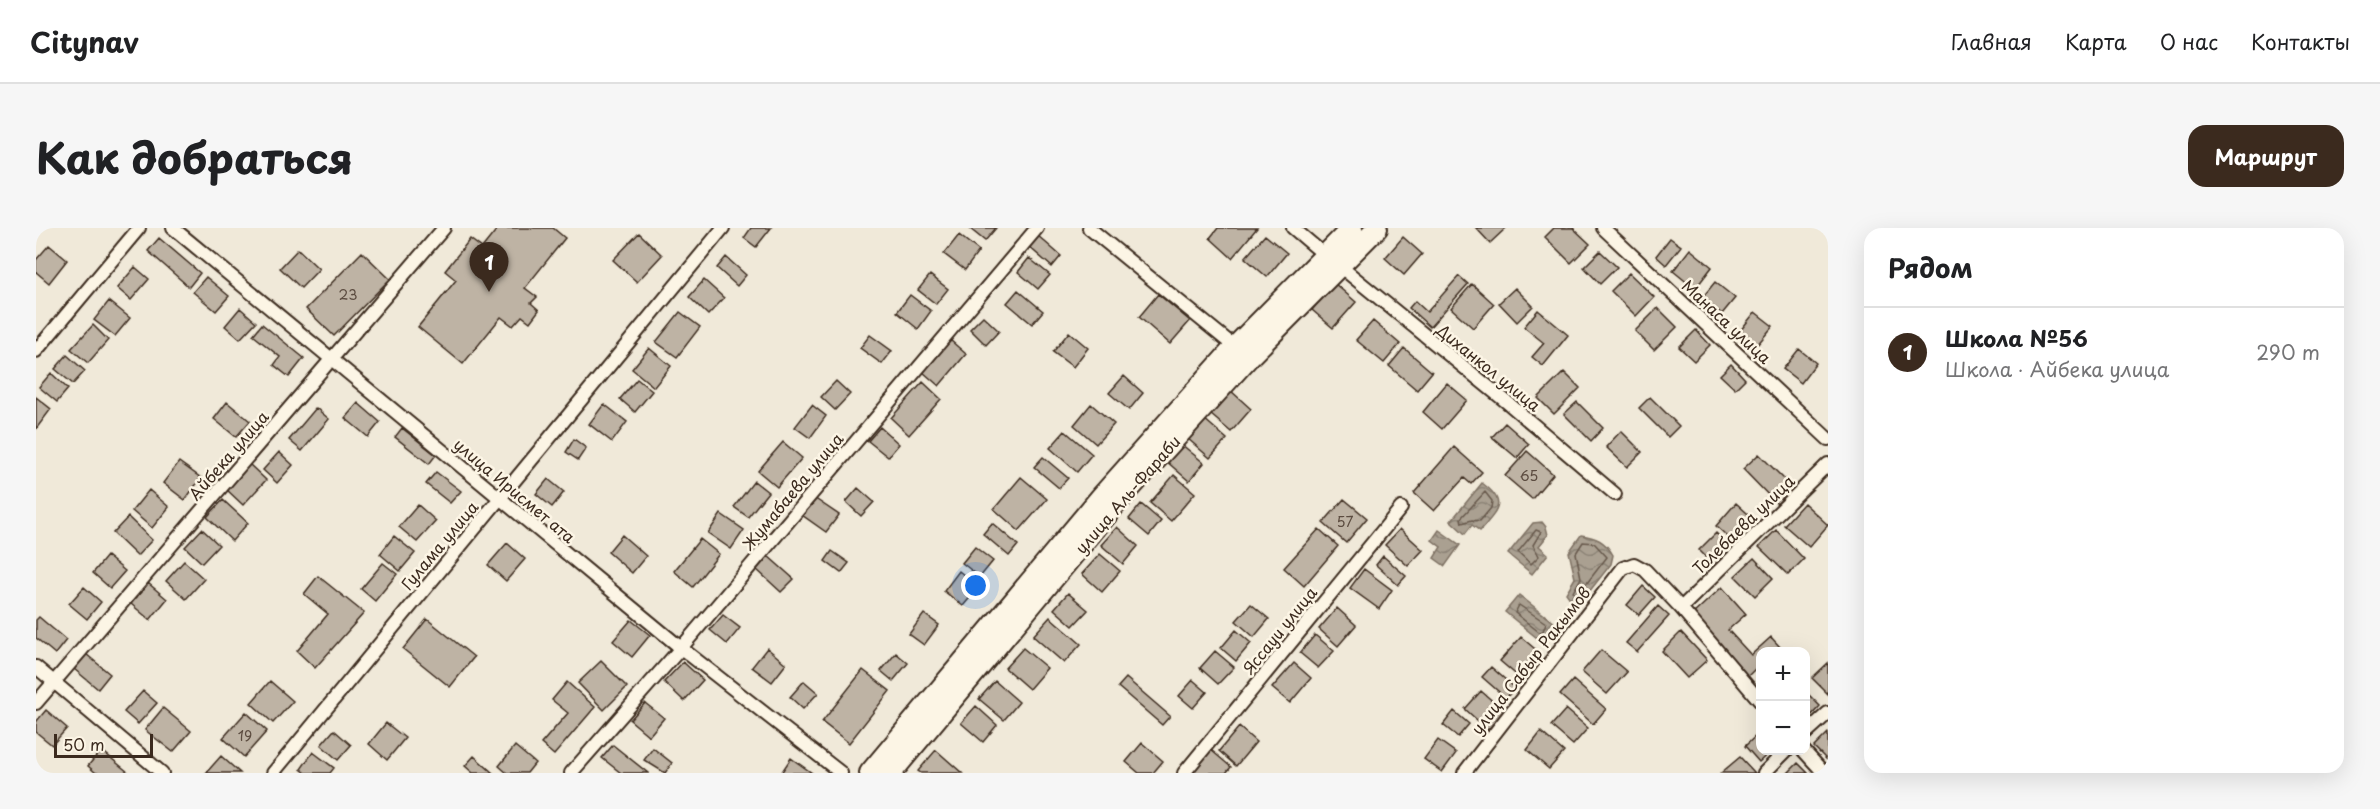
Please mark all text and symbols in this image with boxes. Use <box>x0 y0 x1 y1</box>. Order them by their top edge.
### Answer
text: Citynav <box>30 20 139 63</box>
text: Главная <box>1951 25 2032 57</box>
text: Карта <box>2065 25 2127 57</box>
text: О нас <box>2160 25 2218 57</box>
text: Контакты <box>2251 25 2350 57</box>
text: Как добраться <box>36 125 353 188</box>
button: Маршрут <box>2188 125 2344 187</box>
pin: 1 <box>470 242 508 292</box>
text: Рядом <box>1888 248 1973 287</box>
street label: Манаса улица <box>1677 273 1777 369</box>
house number: 23 <box>339 284 357 305</box>
street label: Диханкол улица <box>1431 317 1546 417</box>
text: Школа №56 <box>1945 321 2088 354</box>
text: 1 <box>1903 337 1912 367</box>
text: 290 m <box>2256 337 2320 367</box>
text: Школа · Айбека улица <box>1945 354 2169 384</box>
street label: Айбека улица <box>182 405 274 505</box>
street label: Жумабаева улица <box>736 427 848 555</box>
street label: улица Аль-Фараби <box>1069 429 1185 559</box>
street label: улица Ирисмет ата <box>449 432 581 548</box>
house number: 65 <box>1520 465 1538 486</box>
street label: Толебаева улица <box>1687 469 1799 579</box>
street label: Гулама улица <box>395 495 483 595</box>
house number: 57 <box>1337 511 1353 532</box>
your location <box>961 571 990 600</box>
street label: Яссауи улица <box>1236 581 1322 679</box>
street label: улица Сабыр Ракымов <box>1465 581 1595 739</box>
map controls <box>1756 647 1810 755</box>
button: + <box>1756 647 1810 701</box>
button: − <box>1756 701 1810 755</box>
house number: 19 <box>238 725 252 746</box>
scale bar <box>54 731 153 758</box>
text: 50 m <box>63 732 104 756</box>

